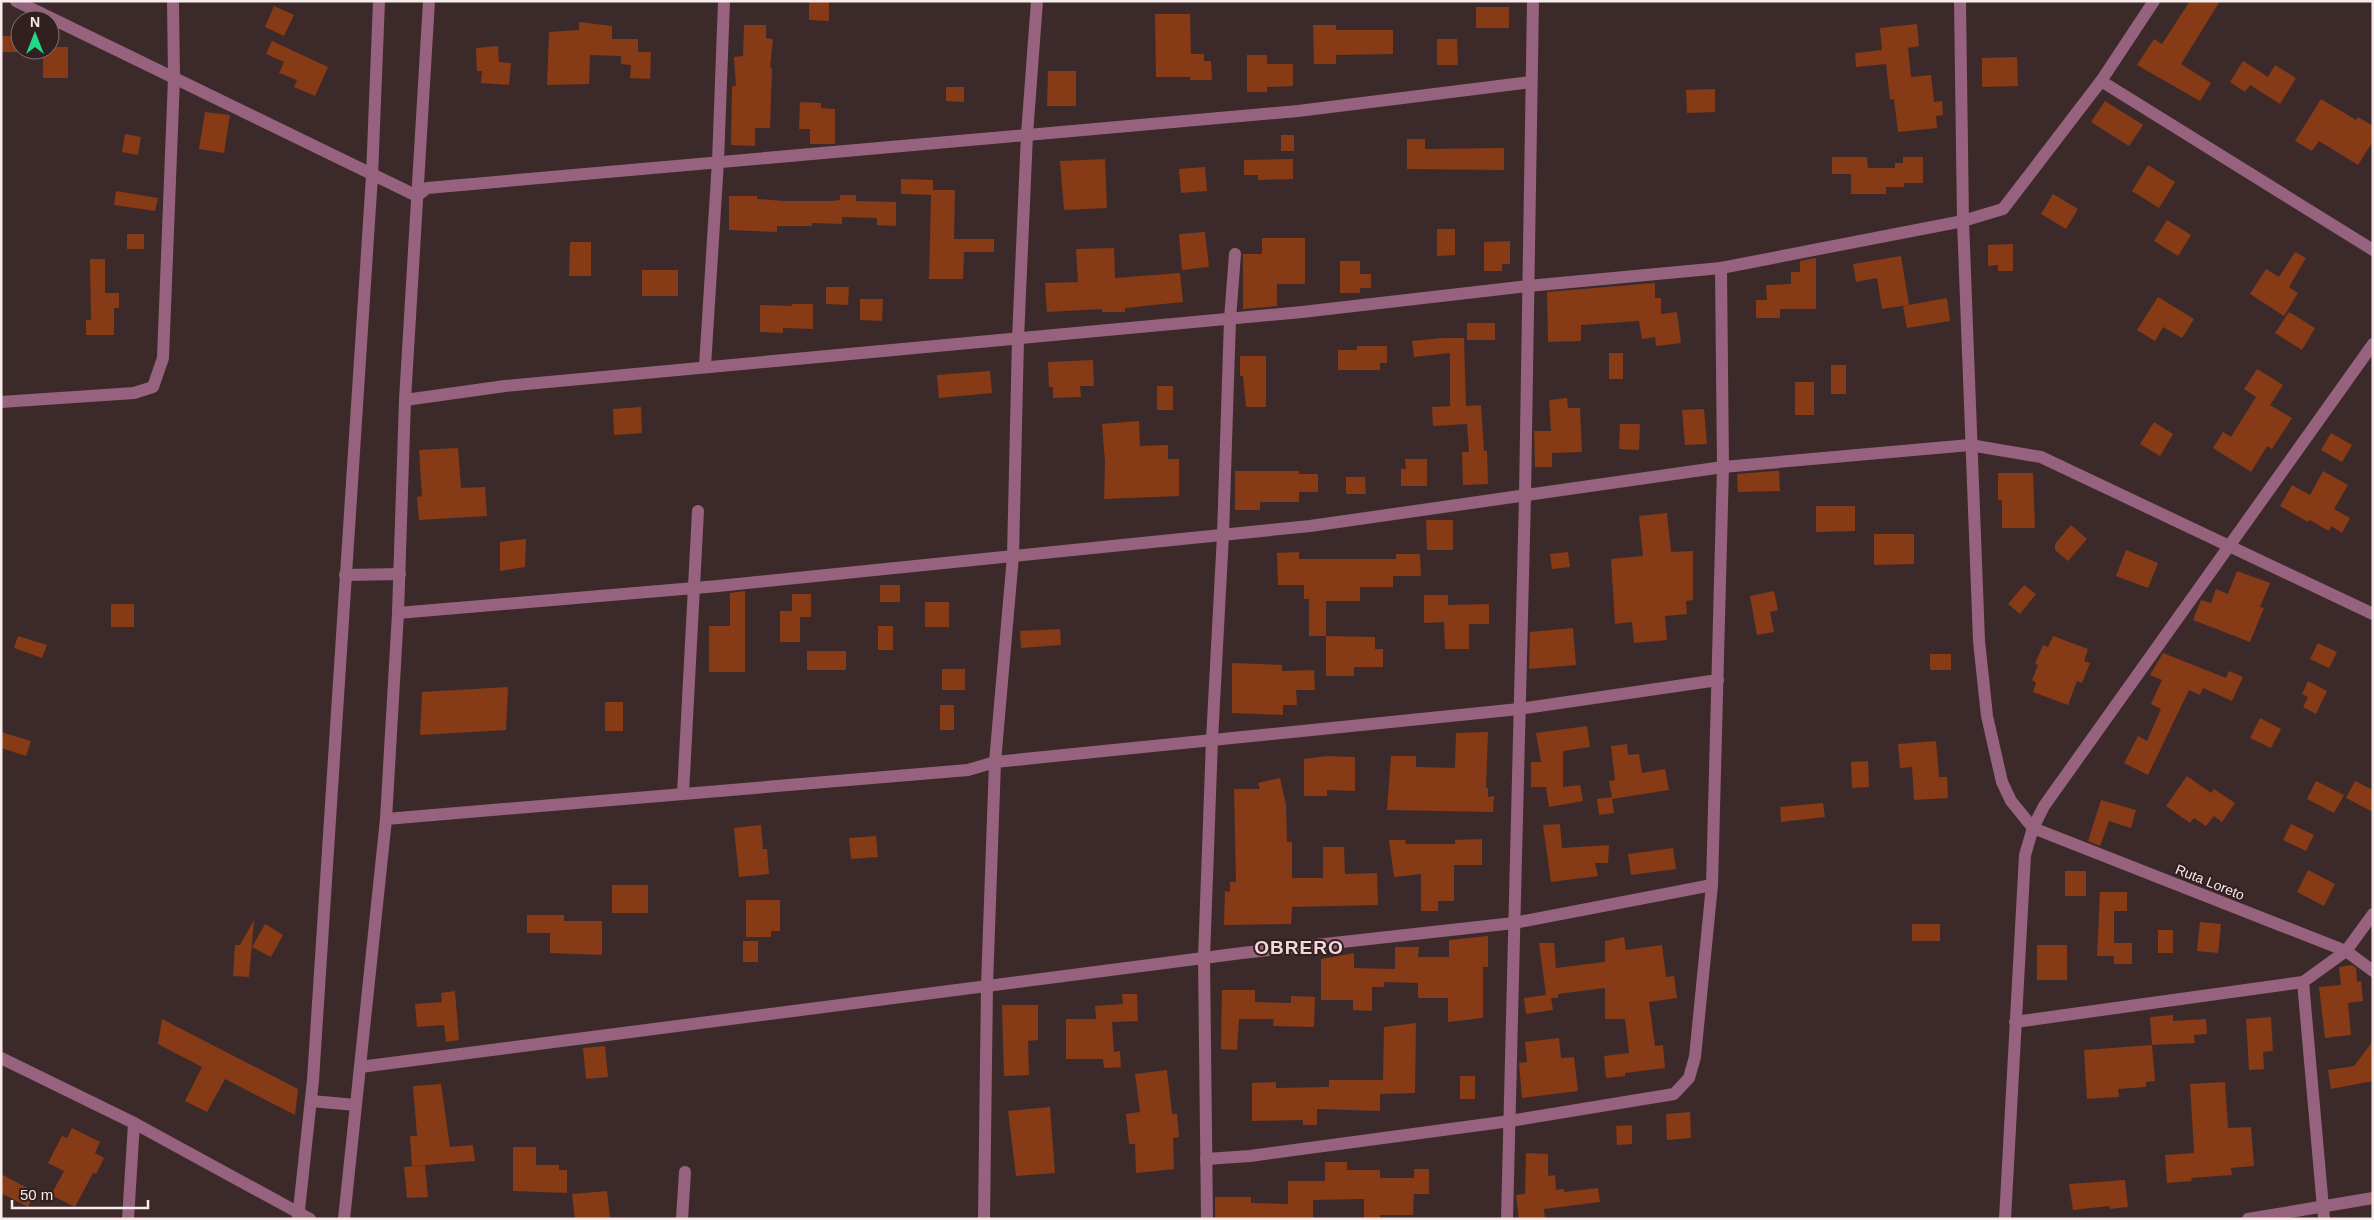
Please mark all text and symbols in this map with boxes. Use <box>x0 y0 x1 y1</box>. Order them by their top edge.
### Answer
north arrow <box>10 10 60 60</box>
text: N <box>30 14 40 30</box>
street label: Ruta Loreto <box>2173 861 2247 903</box>
district label: OBRERO <box>1254 937 1344 958</box>
scale bar <box>12 1178 149 1210</box>
text: 50 m <box>20 1186 53 1203</box>

